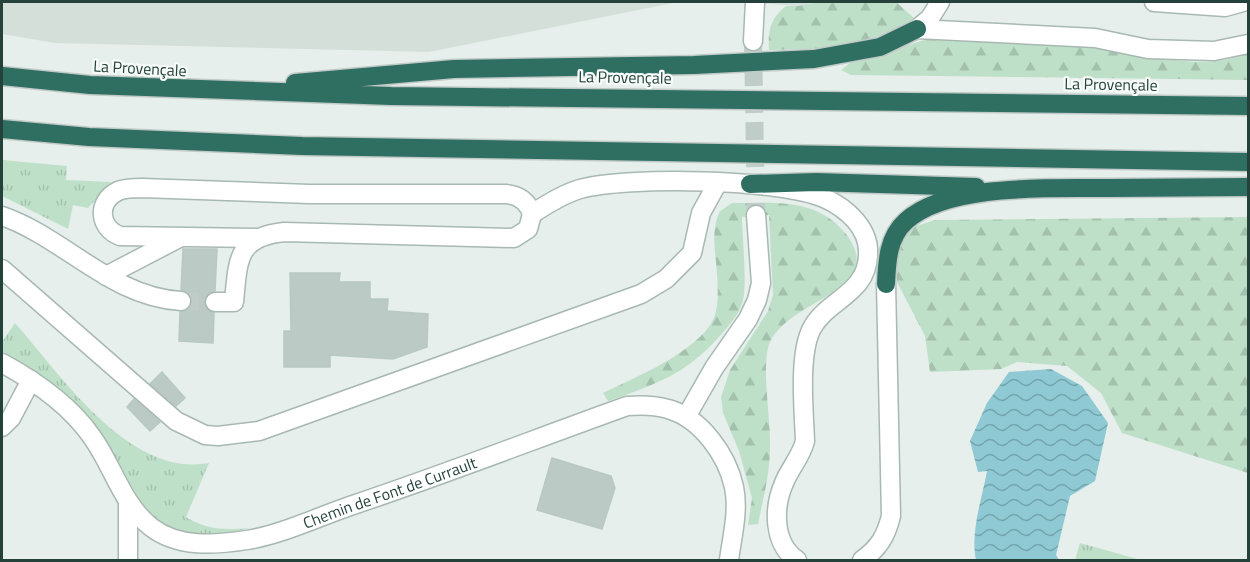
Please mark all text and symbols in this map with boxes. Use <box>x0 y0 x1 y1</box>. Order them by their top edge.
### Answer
street label: La Provençale <box>93 54 187 82</box>
street label: La Provençale <box>578 64 672 90</box>
street label: La Provençale <box>1064 71 1158 97</box>
street label: Chemin de Font de Currault <box>299 450 480 535</box>

